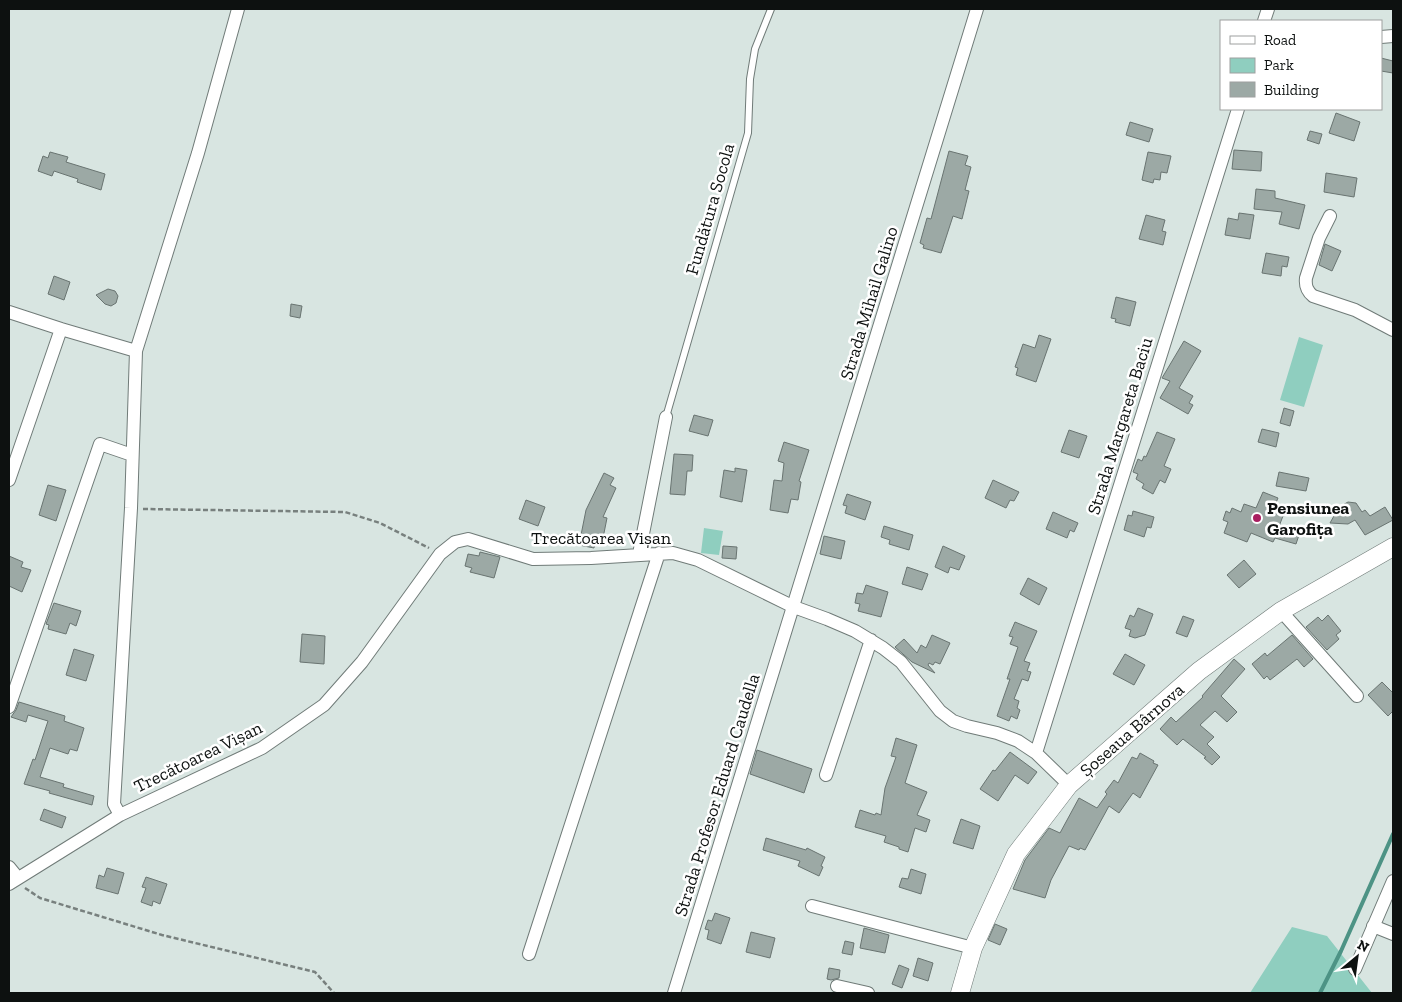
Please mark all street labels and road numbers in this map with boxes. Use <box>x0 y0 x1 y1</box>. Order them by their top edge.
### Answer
street label: Fundătura Socola <box>681 140 739 277</box>
street label: Strada Mihail Galino <box>835 224 903 382</box>
street label: Strada Margareta Baciu <box>1083 335 1157 517</box>
street label: Trecătoarea Vișan <box>531 527 672 549</box>
street label: Strada Profesor Eduard Caudella <box>670 671 765 919</box>
street label: Șoseaua Bârnova <box>1075 679 1189 781</box>
street label: Trecătoarea Vișan <box>130 716 266 798</box>

